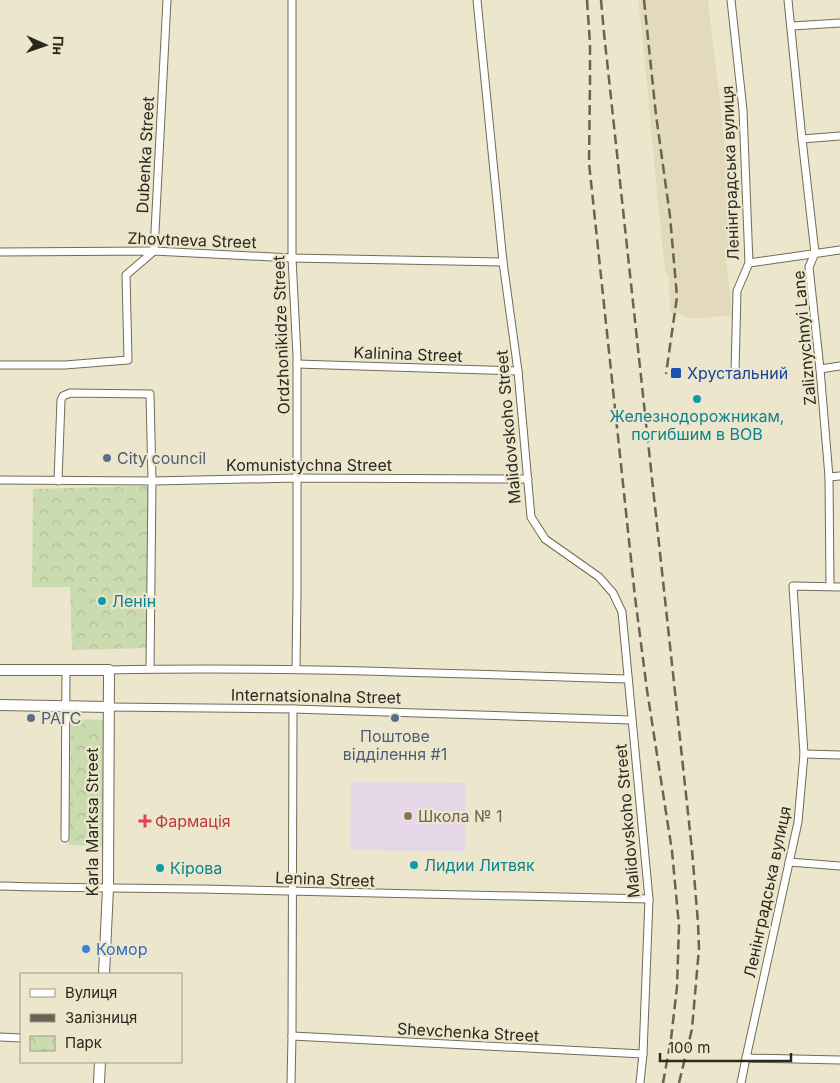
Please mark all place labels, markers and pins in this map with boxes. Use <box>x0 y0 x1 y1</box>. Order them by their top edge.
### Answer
place label: Хрустальний <box>687 363 788 383</box>
marker: Хрустальний <box>669 366 683 380</box>
marker: Железнодорожникам, погибшим в ВОВ <box>691 393 703 405</box>
place label: Железнодорожникам, погибшим в ВОВ <box>610 406 784 444</box>
place label: City council <box>117 448 206 468</box>
marker: City council <box>101 452 113 464</box>
place label: Ленін <box>112 591 156 611</box>
marker: Ленін <box>96 595 108 607</box>
place label: РАГС <box>41 708 82 728</box>
marker: РАГС <box>25 712 37 724</box>
marker: Поштове відділення #1 <box>389 712 401 724</box>
place label: Поштове відділення #1 <box>343 726 447 764</box>
place label: Школа № 1 <box>418 806 502 826</box>
marker: Школа № 1 <box>402 810 414 822</box>
place label: Фармація <box>155 811 231 831</box>
marker: Фармація <box>139 815 151 827</box>
place label: Лидии Литвяк <box>424 855 535 875</box>
place label: Кірова <box>170 858 222 878</box>
marker: Лидии Литвяк <box>408 859 420 871</box>
marker: Кірова <box>154 862 166 874</box>
place label: Комор <box>96 939 147 959</box>
marker: Комор <box>80 943 92 955</box>

